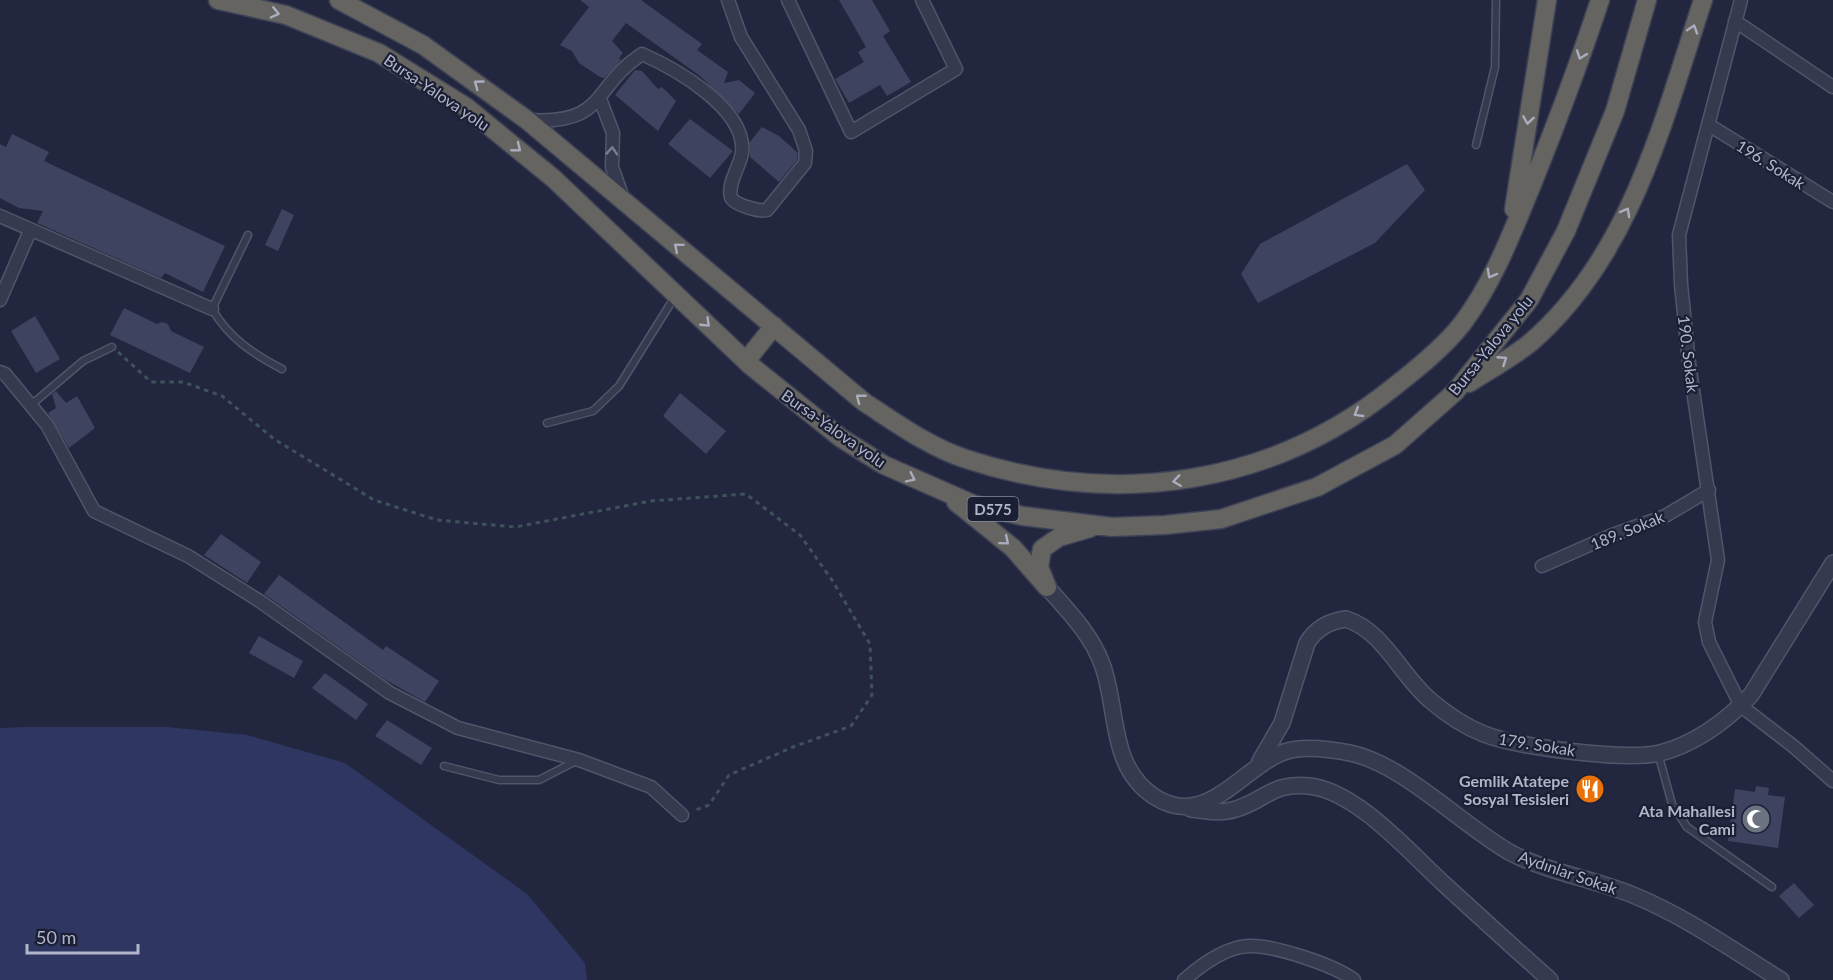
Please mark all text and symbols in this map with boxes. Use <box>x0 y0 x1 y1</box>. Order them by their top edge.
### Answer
one-way arrow <box>270 6 280 19</box>
one-way arrow <box>1686 25 1699 35</box>
one-way arrow <box>1575 49 1588 60</box>
street label: Bursa-Yalova yolu <box>381 50 493 134</box>
one-way arrow <box>474 81 485 92</box>
one-way arrow <box>1522 115 1535 125</box>
street label: 196. Sokak <box>1733 135 1810 193</box>
one-way arrow <box>510 141 521 152</box>
one-way arrow <box>605 146 618 155</box>
one-way arrow <box>1619 208 1630 219</box>
one-way arrow <box>674 243 685 254</box>
one-way arrow <box>1487 268 1498 278</box>
street label: Bursa-Yalova yolu <box>1444 291 1536 399</box>
street label: 190. Sokak <box>1675 314 1703 395</box>
one-way arrow <box>700 316 710 327</box>
one-way arrow <box>1497 357 1508 368</box>
street label: Bursa-Yalova yolu <box>778 385 890 471</box>
one-way arrow <box>856 395 867 406</box>
one-way arrow <box>1354 406 1364 418</box>
one-way arrow <box>905 471 916 482</box>
one-way arrow <box>1173 475 1182 487</box>
road number: D575 <box>968 497 1018 521</box>
street label: 189. Sokak <box>1587 506 1667 553</box>
one-way arrow <box>998 534 1009 545</box>
street label: 179. Sokak <box>1497 729 1578 760</box>
place label: Gemlik Atatepe Sosyal Tesisleri <box>1459 771 1569 808</box>
restaurant icon: Gemlik Atatepe Sosyal Tesisleri <box>1574 773 1606 805</box>
place label: Ata Mahallesi Cami <box>1638 801 1735 838</box>
mosque icon: Ata Mahallesi Cami <box>1740 803 1772 835</box>
street label: Aydınlar Sokak <box>1516 846 1621 898</box>
scale bar <box>27 917 138 955</box>
text: 50 m <box>36 926 76 948</box>

